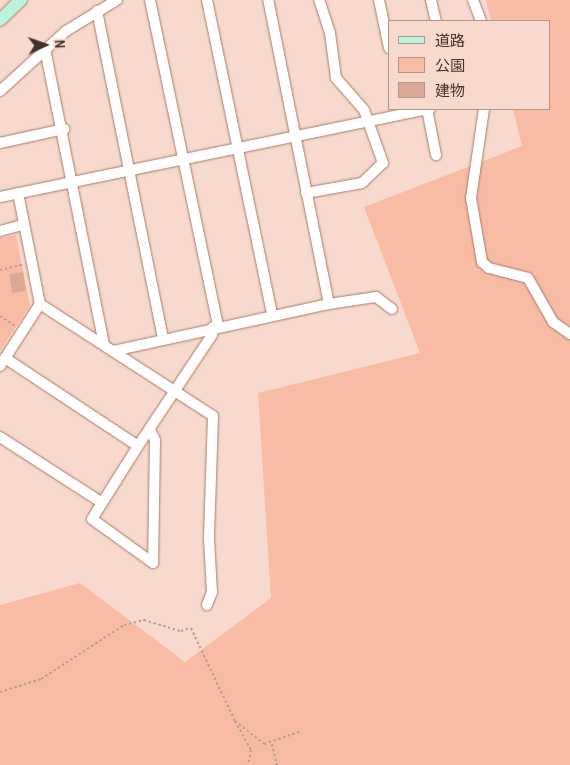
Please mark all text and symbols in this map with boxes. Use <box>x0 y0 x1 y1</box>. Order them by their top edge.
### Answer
north arrow <box>20 20 70 70</box>
legend <box>388 20 550 110</box>
text: 道路 <box>435 30 465 51</box>
text: N <box>51 40 69 49</box>
text: 公園 <box>435 55 465 76</box>
text: 建物 <box>435 80 465 101</box>

